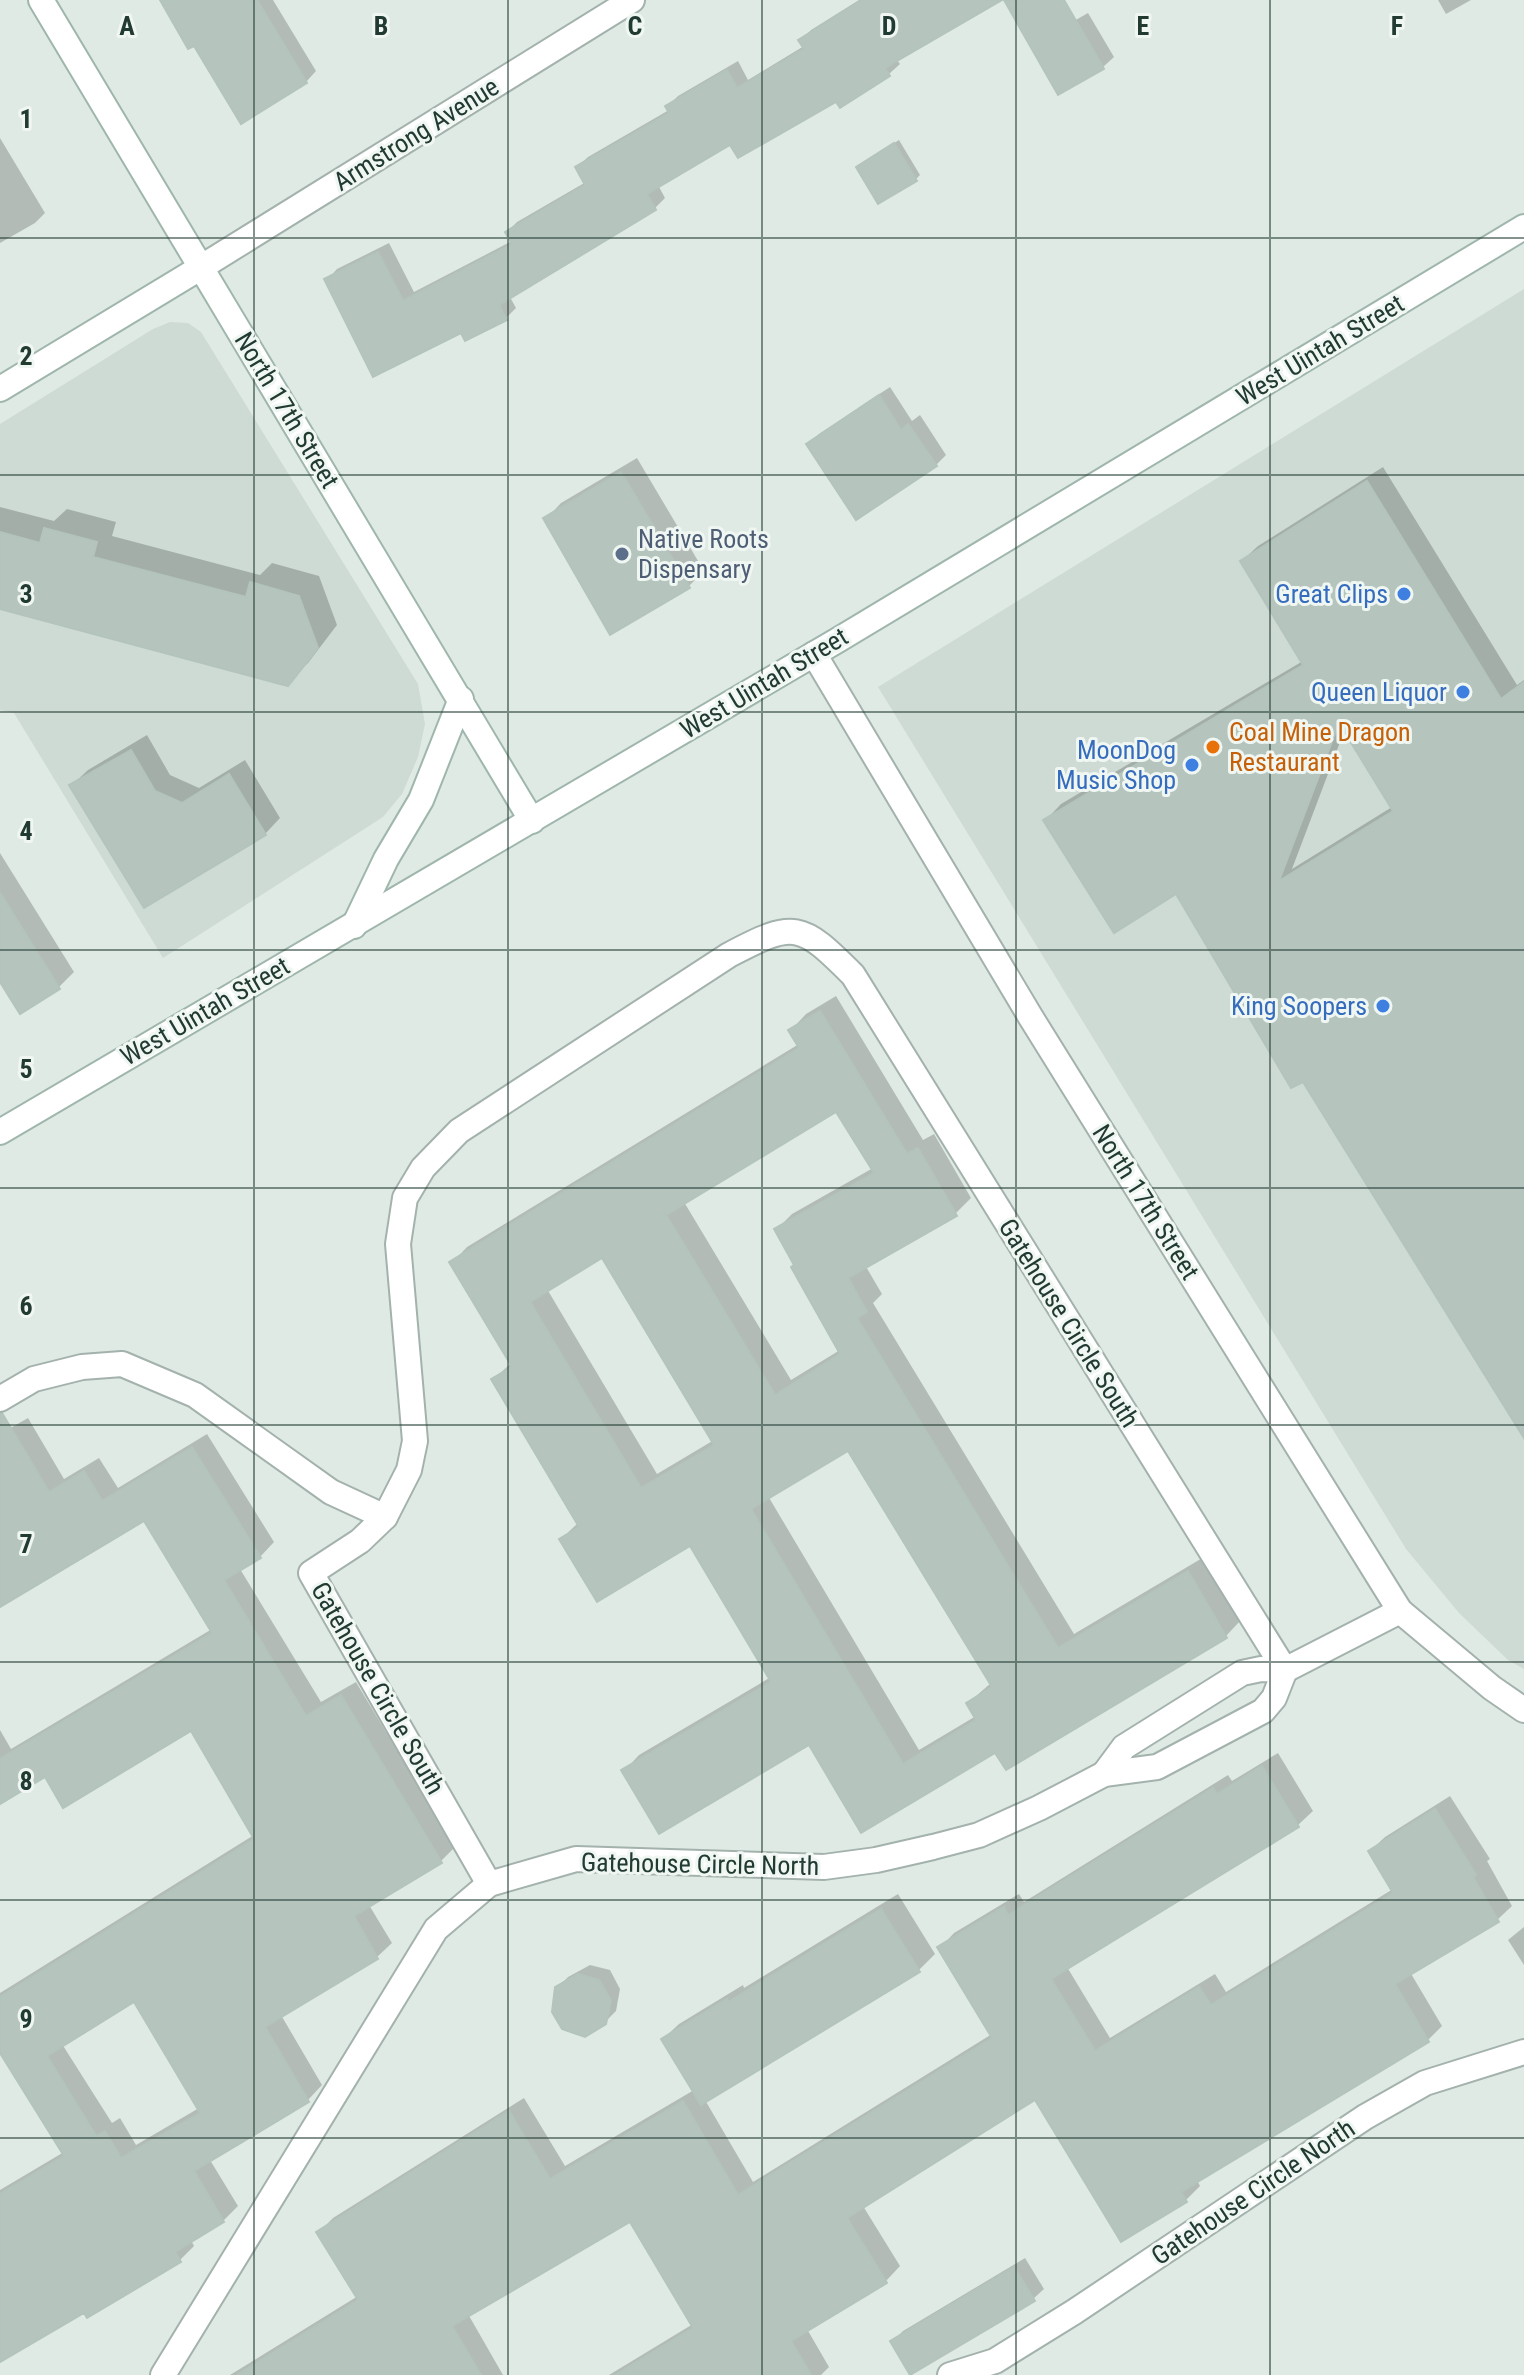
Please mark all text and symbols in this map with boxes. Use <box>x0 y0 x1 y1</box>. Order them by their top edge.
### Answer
text: A <box>119 11 135 41</box>
text: B <box>374 11 388 41</box>
text: C <box>628 11 643 41</box>
text: D <box>882 11 896 41</box>
text: E <box>1137 11 1150 41</box>
text: F <box>1391 11 1403 41</box>
street label: Armstrong Avenue <box>328 71 504 197</box>
text: 1 <box>19 104 33 134</box>
street label: West Uintah Street <box>1231 288 1409 412</box>
street label: North 17th Street <box>229 327 345 493</box>
text: 2 <box>19 341 33 371</box>
place label: Native Roots Dispensary <box>638 524 769 584</box>
marker: Native Roots Dispensary <box>613 545 631 563</box>
text: 3 <box>19 579 33 609</box>
place label: Great Clips <box>1275 579 1388 609</box>
marker: Great Clips <box>1395 585 1413 603</box>
street label: West Uintah Street <box>675 621 853 745</box>
place label: Queen Liquor <box>1311 677 1447 707</box>
marker: Queen Liquor <box>1454 683 1472 701</box>
place label: Coal Mine Dragon Restaurant <box>1229 717 1411 777</box>
place label: MoonDog Music Shop <box>1056 735 1176 795</box>
marker: Coal Mine Dragon Restaurant <box>1204 738 1222 756</box>
marker: MoonDog Music Shop <box>1183 756 1201 774</box>
text: 4 <box>19 816 33 846</box>
street label: West Uintah Street <box>115 951 295 1071</box>
place label: King Soopers <box>1231 991 1367 1021</box>
marker: King Soopers <box>1374 997 1392 1015</box>
text: 5 <box>19 1054 33 1084</box>
street label: North 17th Street <box>1086 1119 1206 1285</box>
street label: Gatehouse Circle South <box>993 1213 1145 1433</box>
text: 6 <box>19 1291 33 1321</box>
text: 7 <box>19 1529 33 1559</box>
street label: Gatehouse Circle South <box>305 1577 451 1799</box>
text: 8 <box>19 1766 33 1796</box>
street label: Gatehouse Circle North <box>581 1847 819 1881</box>
text: 9 <box>19 2004 33 2034</box>
street label: Gatehouse Circle North <box>1146 2113 1360 2271</box>

